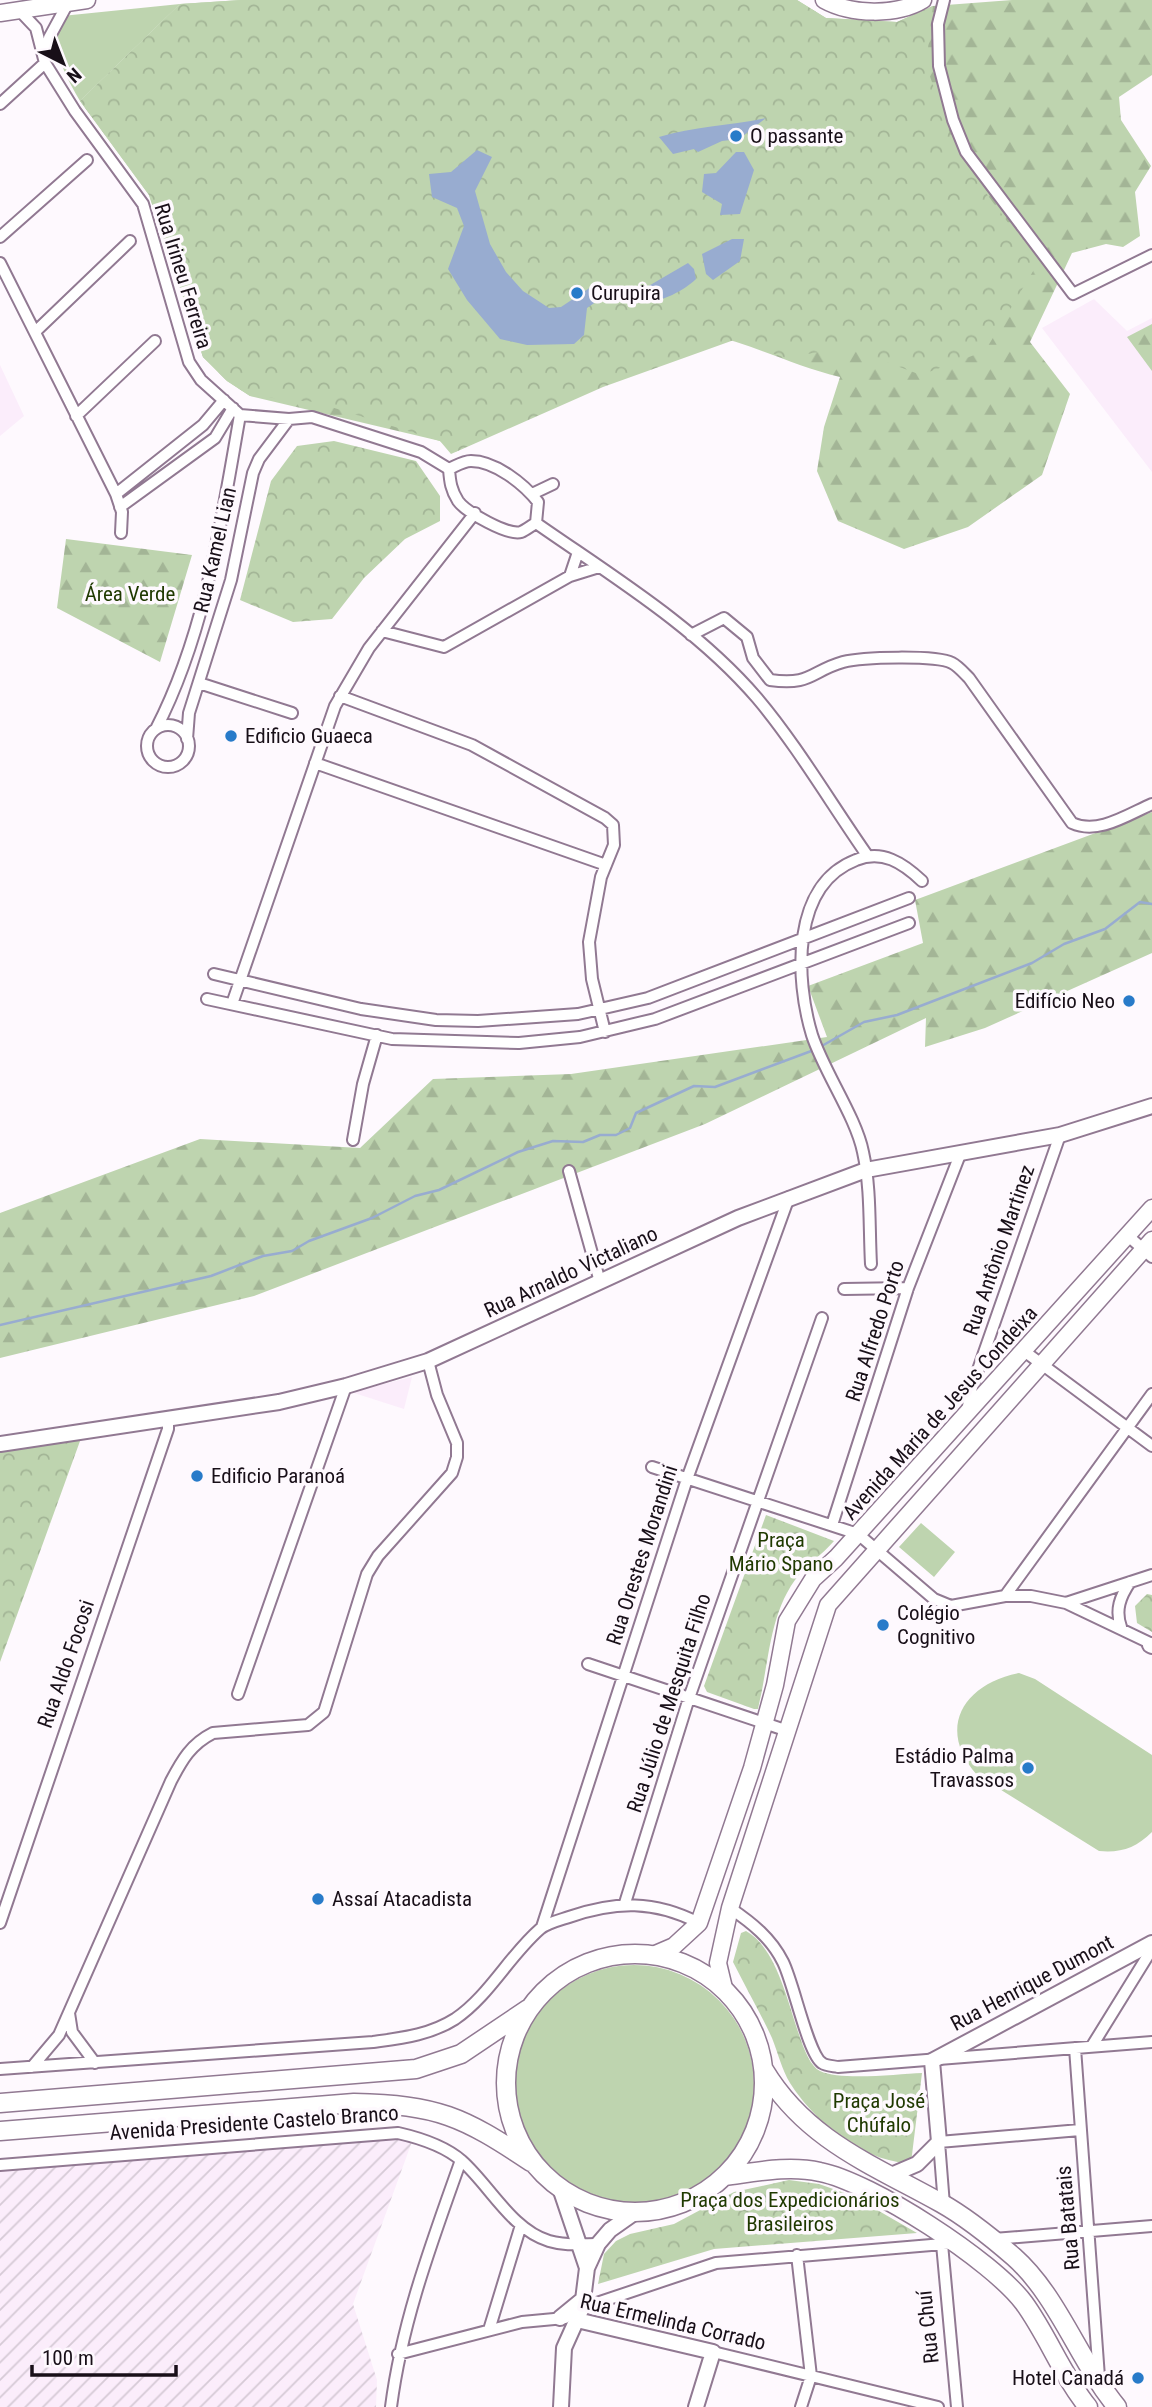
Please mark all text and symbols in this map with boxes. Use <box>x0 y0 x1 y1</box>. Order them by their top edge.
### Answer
north arrow <box>28 28 98 98</box>
text: N <box>62 63 86 88</box>
place label: O passante <box>750 124 843 148</box>
marker: O passante <box>728 128 744 144</box>
street label: Rua Irineu Ferreira <box>149 200 217 352</box>
place label: Curupira <box>591 281 661 305</box>
marker: Curupira <box>569 285 585 301</box>
street label: Rua Kamel Lian <box>189 485 241 615</box>
park label: Área Verde <box>85 582 175 606</box>
place label: Edificio Guaeca <box>245 724 373 748</box>
marker: Edificio Guaeca <box>223 728 239 744</box>
place label: Edifício Neo <box>1015 989 1115 1013</box>
marker: Edifício Neo <box>1121 993 1137 1009</box>
street label: Rua Antônio Martinez <box>959 1162 1039 1338</box>
street label: Rua Arnaldo Victaliano <box>481 1221 661 1323</box>
street label: Rua Alfredo Porto <box>841 1257 909 1405</box>
street label: Avenida Maria de Jesus Condeixa <box>838 1301 1042 1525</box>
street label: Rua Orestes Morandini <box>602 1462 682 1648</box>
place label: Edificio Paranoá <box>211 1464 345 1488</box>
marker: Edificio Paranoá <box>189 1468 205 1484</box>
park label: Praça Mário Spano <box>729 1528 833 1576</box>
street label: Rua Júlio de Mesquita Filho <box>622 1590 716 1816</box>
street label: Rua Aldo Focosi <box>33 1597 99 1731</box>
place label: Colégio Cognitivo <box>897 1601 975 1649</box>
marker: Colégio Cognitivo <box>875 1617 891 1633</box>
place label: Estádio Palma Travassos <box>895 1744 1014 1792</box>
marker: Estádio Palma Travassos <box>1020 1760 1036 1776</box>
place label: Assaí Atacadista <box>332 1887 472 1911</box>
marker: Assaí Atacadista <box>310 1891 326 1907</box>
street label: Rua Henrique Dumont <box>947 1930 1117 2036</box>
park label: Praça José Chúfalo <box>833 2089 925 2137</box>
street label: Avenida Presidente Castelo Branco <box>109 2101 399 2145</box>
street label: Rua Batatais <box>1051 2165 1085 2271</box>
park label: Praça dos Expedicionários Brasileiros <box>680 2188 900 2236</box>
street label: Rua Chuí <box>912 2288 944 2365</box>
street label: Rua Ermelinda Corrado <box>578 2289 768 2355</box>
scale bar <box>32 2334 175 2378</box>
text: 100 m <box>42 2346 94 2370</box>
place label: Hotel Canadá <box>1012 2366 1124 2390</box>
marker: Hotel Canadá <box>1130 2370 1146 2386</box>

